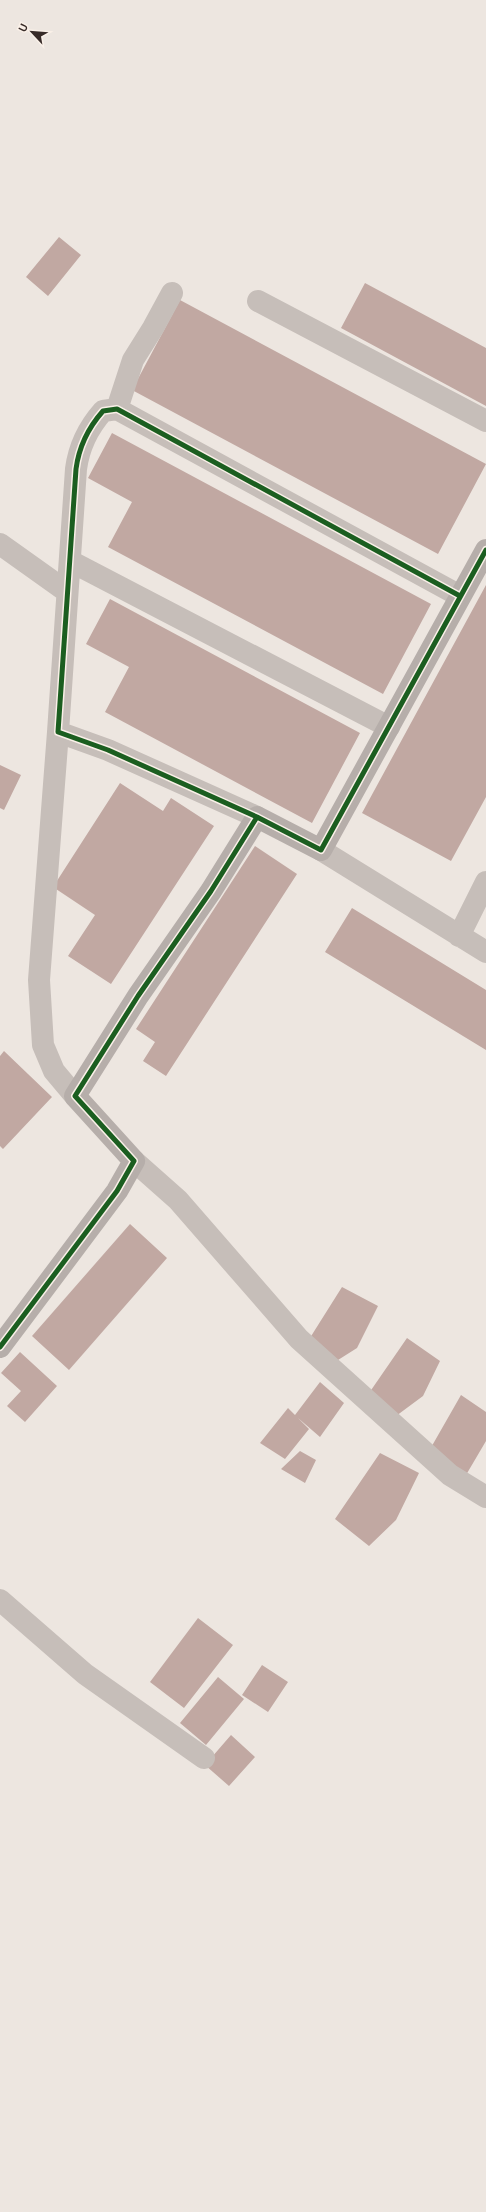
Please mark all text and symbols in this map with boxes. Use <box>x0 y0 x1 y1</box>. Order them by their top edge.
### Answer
north arrow <box>12 12 52 52</box>
text: U <box>15 21 31 34</box>

